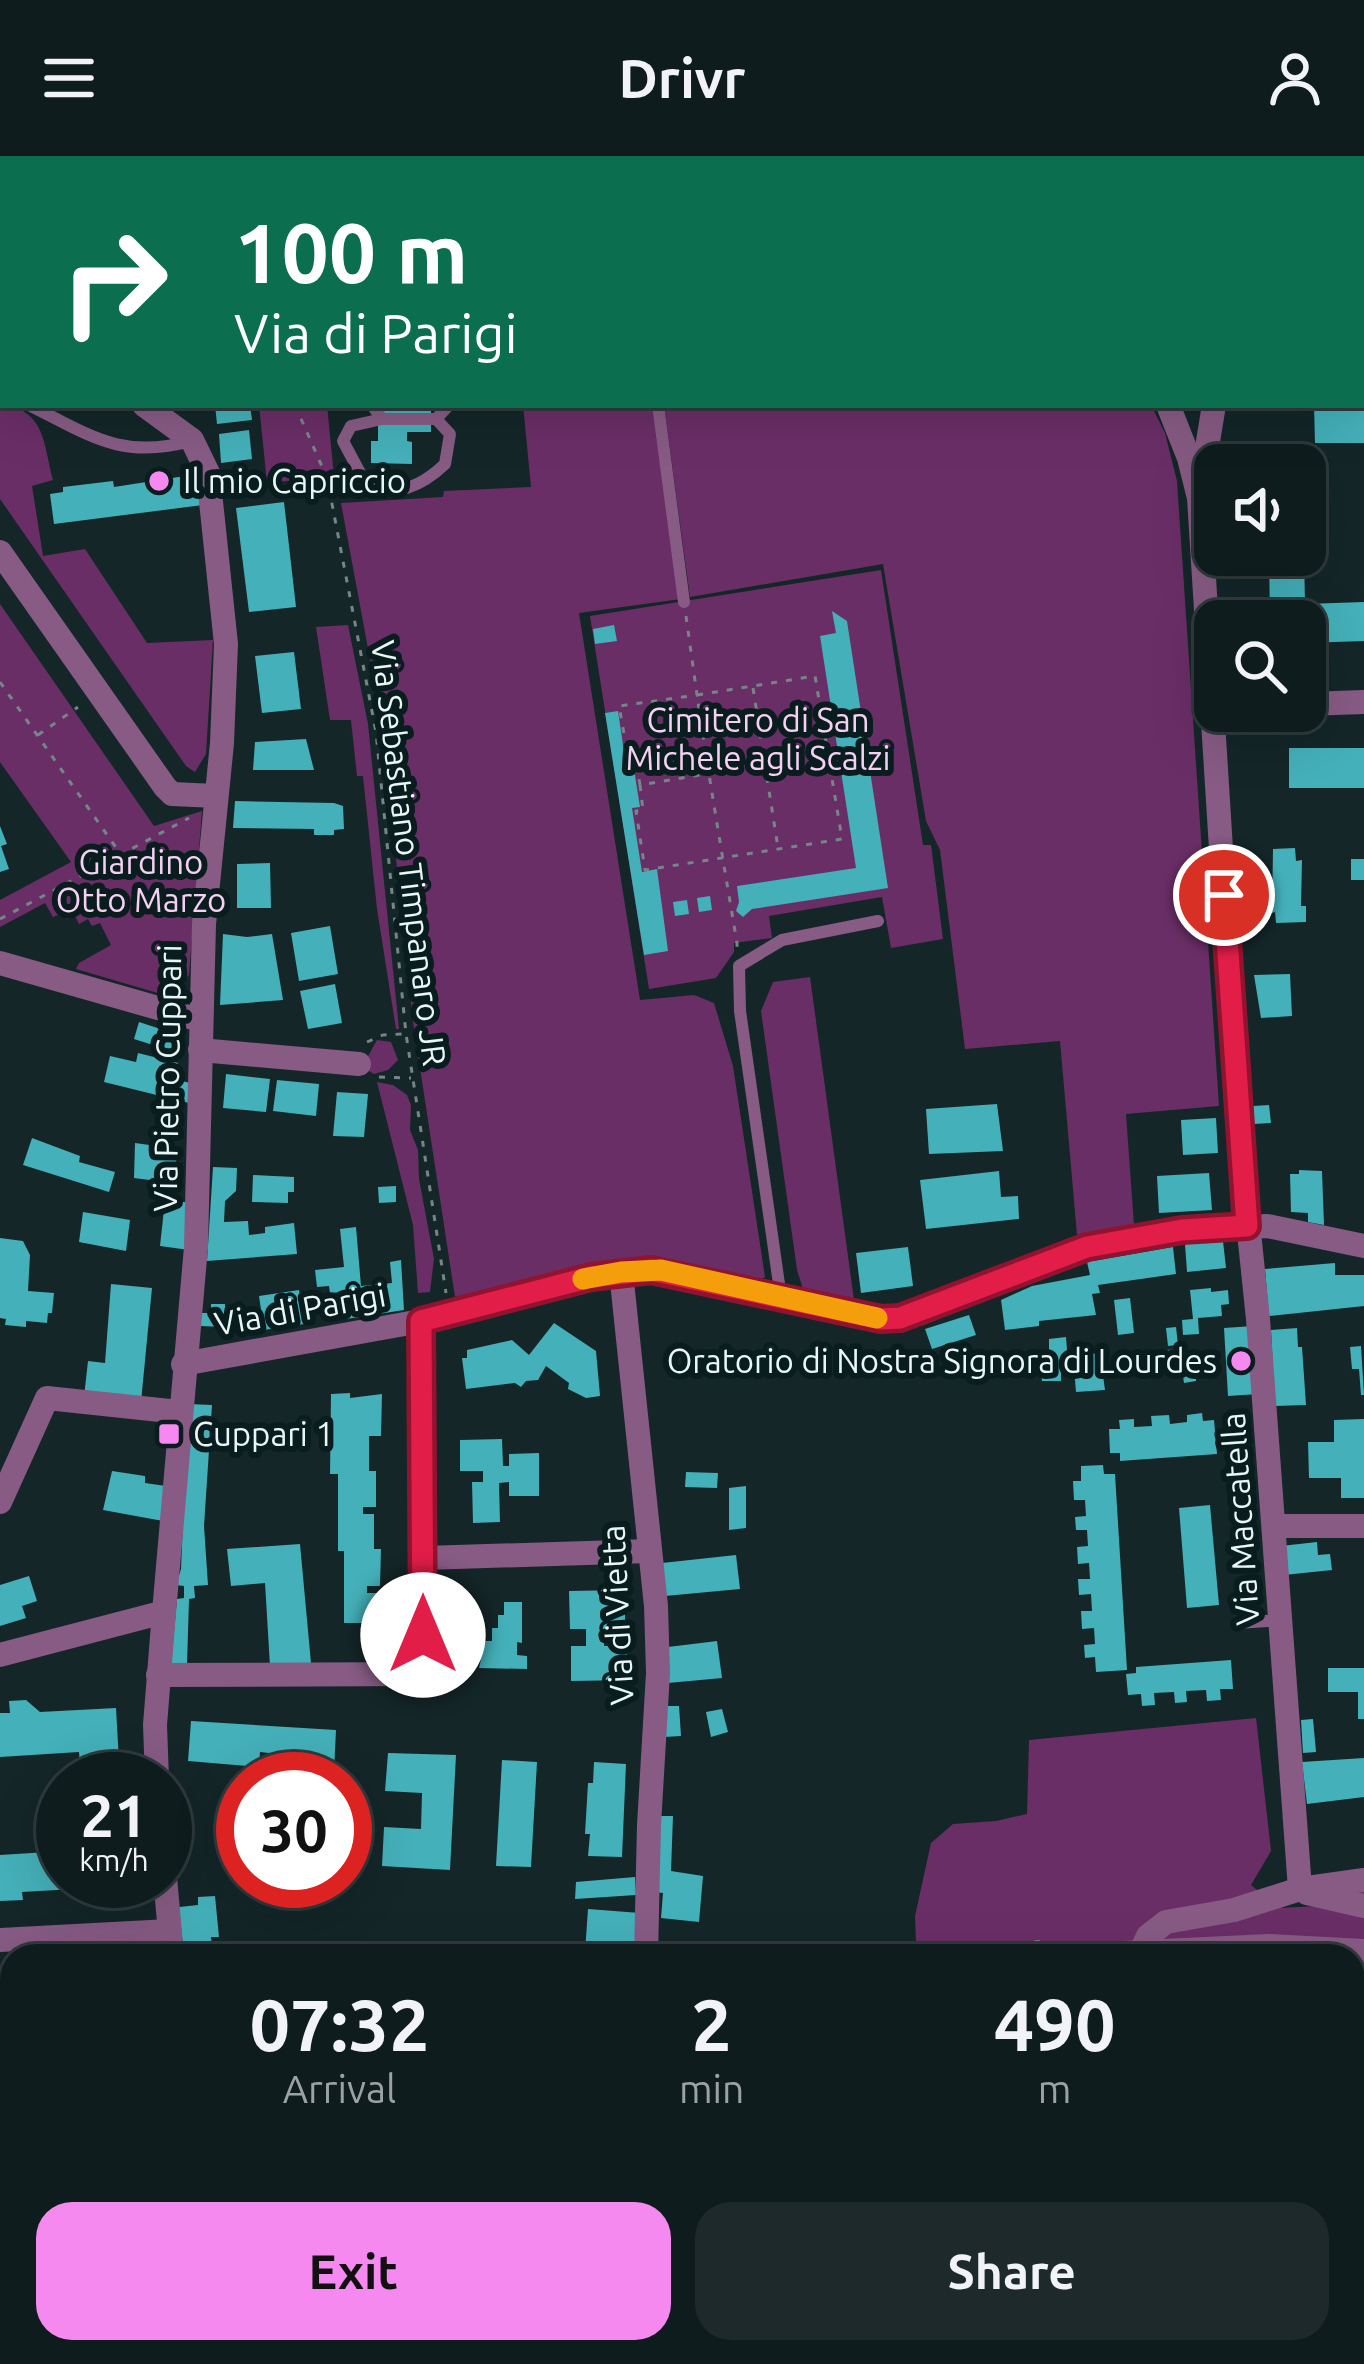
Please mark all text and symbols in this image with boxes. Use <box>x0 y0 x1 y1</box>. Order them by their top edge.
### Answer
icon: menu <box>36 45 102 111</box>
icon: person <box>1262 45 1328 111</box>
text: Drivr <box>619 48 745 108</box>
icon: right <box>36 204 192 360</box>
text: 100 m <box>234 205 468 299</box>
text: Via di Parigi <box>234 303 518 363</box>
map controls <box>1194 444 1326 732</box>
button: sound <box>1194 444 1326 576</box>
place label: Il mio Capriccio <box>183 462 406 499</box>
marker: Il mio Capriccio <box>146 468 172 494</box>
button: search <box>1194 600 1326 732</box>
street label: Via Sebastiano Timpanaro JR <box>365 638 454 1068</box>
park label: Cimitero di San Michele agli Scalzi <box>625 701 891 776</box>
park label: Giardino Otto Marzo <box>56 843 226 918</box>
pin <box>1173 844 1275 946</box>
icon: arrive <box>1191 862 1257 928</box>
street label: Via Pietro Cuppari <box>146 944 187 1212</box>
street label: Via di Parigi <box>211 1275 388 1342</box>
place label: Oratorio di Nostra Signora di Lourdes <box>667 1342 1217 1379</box>
marker: Oratorio di Nostra Signora di Lourdes <box>1228 1348 1254 1374</box>
street label: Via Maccatella <box>1214 1411 1265 1627</box>
place label: Cuppari 1 <box>193 1415 334 1452</box>
marker: Cuppari 1 <box>156 1421 182 1447</box>
street label: Via di Vietta <box>593 1524 640 1706</box>
position arrow <box>360 1572 486 1698</box>
speed limit sign: 30 <box>216 1752 372 1908</box>
text: 21 <box>80 1781 148 1848</box>
text: km/h <box>79 1843 149 1877</box>
text: 07:32 <box>249 1984 430 2065</box>
text: 2 <box>691 1984 732 2065</box>
text: 490 <box>994 1984 1116 2065</box>
text: Arrival <box>283 2067 396 2110</box>
text: min <box>679 2067 744 2110</box>
text: m <box>1038 2067 1071 2110</box>
button: Exit <box>36 2202 671 2340</box>
button: Share <box>695 2202 1329 2340</box>

